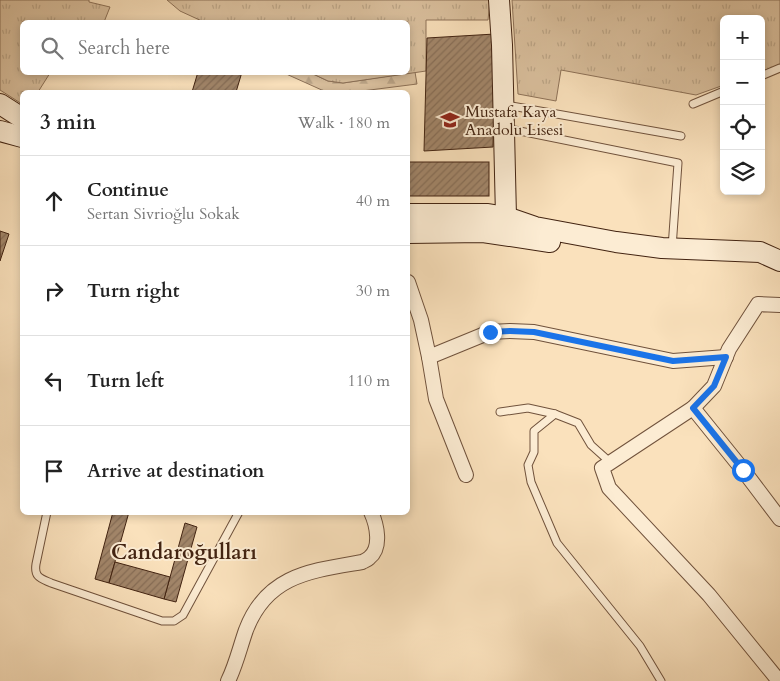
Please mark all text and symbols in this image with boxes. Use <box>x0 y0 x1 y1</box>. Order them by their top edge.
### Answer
map controls <box>720 15 765 195</box>
button: + <box>720 15 765 60</box>
search box <box>20 20 410 75</box>
icon: search <box>38 34 66 62</box>
text: Search here <box>78 35 170 61</box>
button: − <box>720 60 765 105</box>
place label: Mustafa Kaya Anadolu Lisesi <box>465 101 564 141</box>
button: locate <box>720 105 765 150</box>
text: 3 min <box>40 108 96 137</box>
school or university icon: Mustafa Kaya Anadolu Lisesi <box>439 109 461 131</box>
text: Walk · 180 m <box>298 112 390 134</box>
button: layers <box>720 150 765 195</box>
text: Continue <box>87 177 169 203</box>
icon: ahead <box>40 187 68 215</box>
text: 40 m <box>356 190 390 212</box>
text: Sertan Sivrioğlu Sokak <box>87 203 240 225</box>
icon: right <box>40 277 68 305</box>
text: Turn right <box>87 278 179 304</box>
text: 30 m <box>356 280 390 302</box>
route end <box>479 321 502 344</box>
icon: left <box>40 367 68 395</box>
text: Turn left <box>87 368 164 394</box>
text: 110 m <box>348 370 390 392</box>
icon: arrive <box>40 457 68 485</box>
text: Arrive at destination <box>87 458 264 484</box>
route start <box>732 459 755 482</box>
district label: Candaroğulları <box>111 538 257 567</box>

